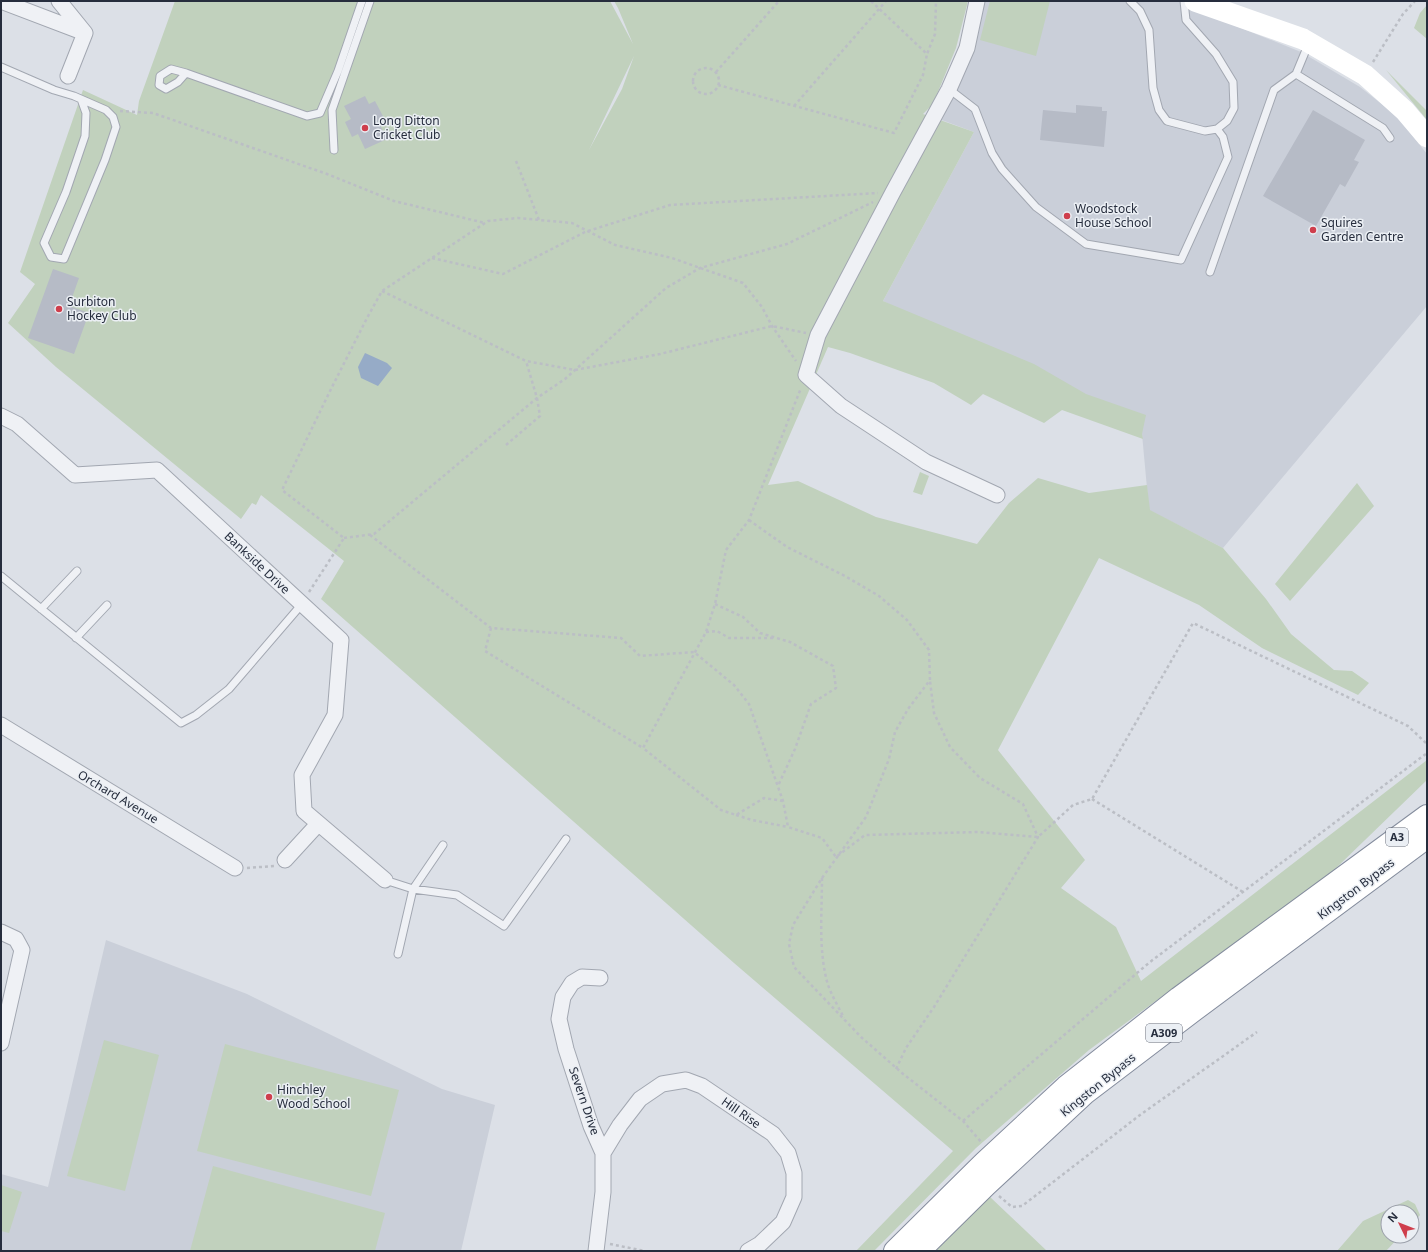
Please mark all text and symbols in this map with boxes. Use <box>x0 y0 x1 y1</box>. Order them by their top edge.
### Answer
place label: Long Ditton Cricket Club <box>373 112 441 143</box>
marker: Long Ditton Cricket Club <box>360 123 370 133</box>
place label: Woodstock House School <box>1075 200 1152 231</box>
marker: Woodstock House School <box>1062 211 1072 221</box>
place label: Squires Garden Centre <box>1321 214 1404 245</box>
marker: Squires Garden Centre <box>1308 225 1318 235</box>
place label: Surbiton Hockey Club <box>67 293 137 324</box>
marker: Surbiton Hockey Club <box>54 304 64 314</box>
street label: Bankside Drive <box>221 528 294 598</box>
street label: Orchard Avenue <box>75 766 162 827</box>
road number: A3 <box>1386 828 1408 846</box>
street label: Kingston Bypass <box>1314 854 1398 923</box>
road number: A309 <box>1146 1024 1182 1042</box>
street label: Kingston Bypass <box>1056 1049 1139 1120</box>
street label: Severn Drive <box>565 1064 604 1137</box>
place label: Hinchley Wood School <box>277 1081 350 1112</box>
marker: Hinchley Wood School <box>264 1092 274 1102</box>
street label: Hill Rise <box>718 1093 765 1132</box>
north arrow <box>1380 1204 1420 1244</box>
text: N <box>1384 1208 1401 1225</box>

